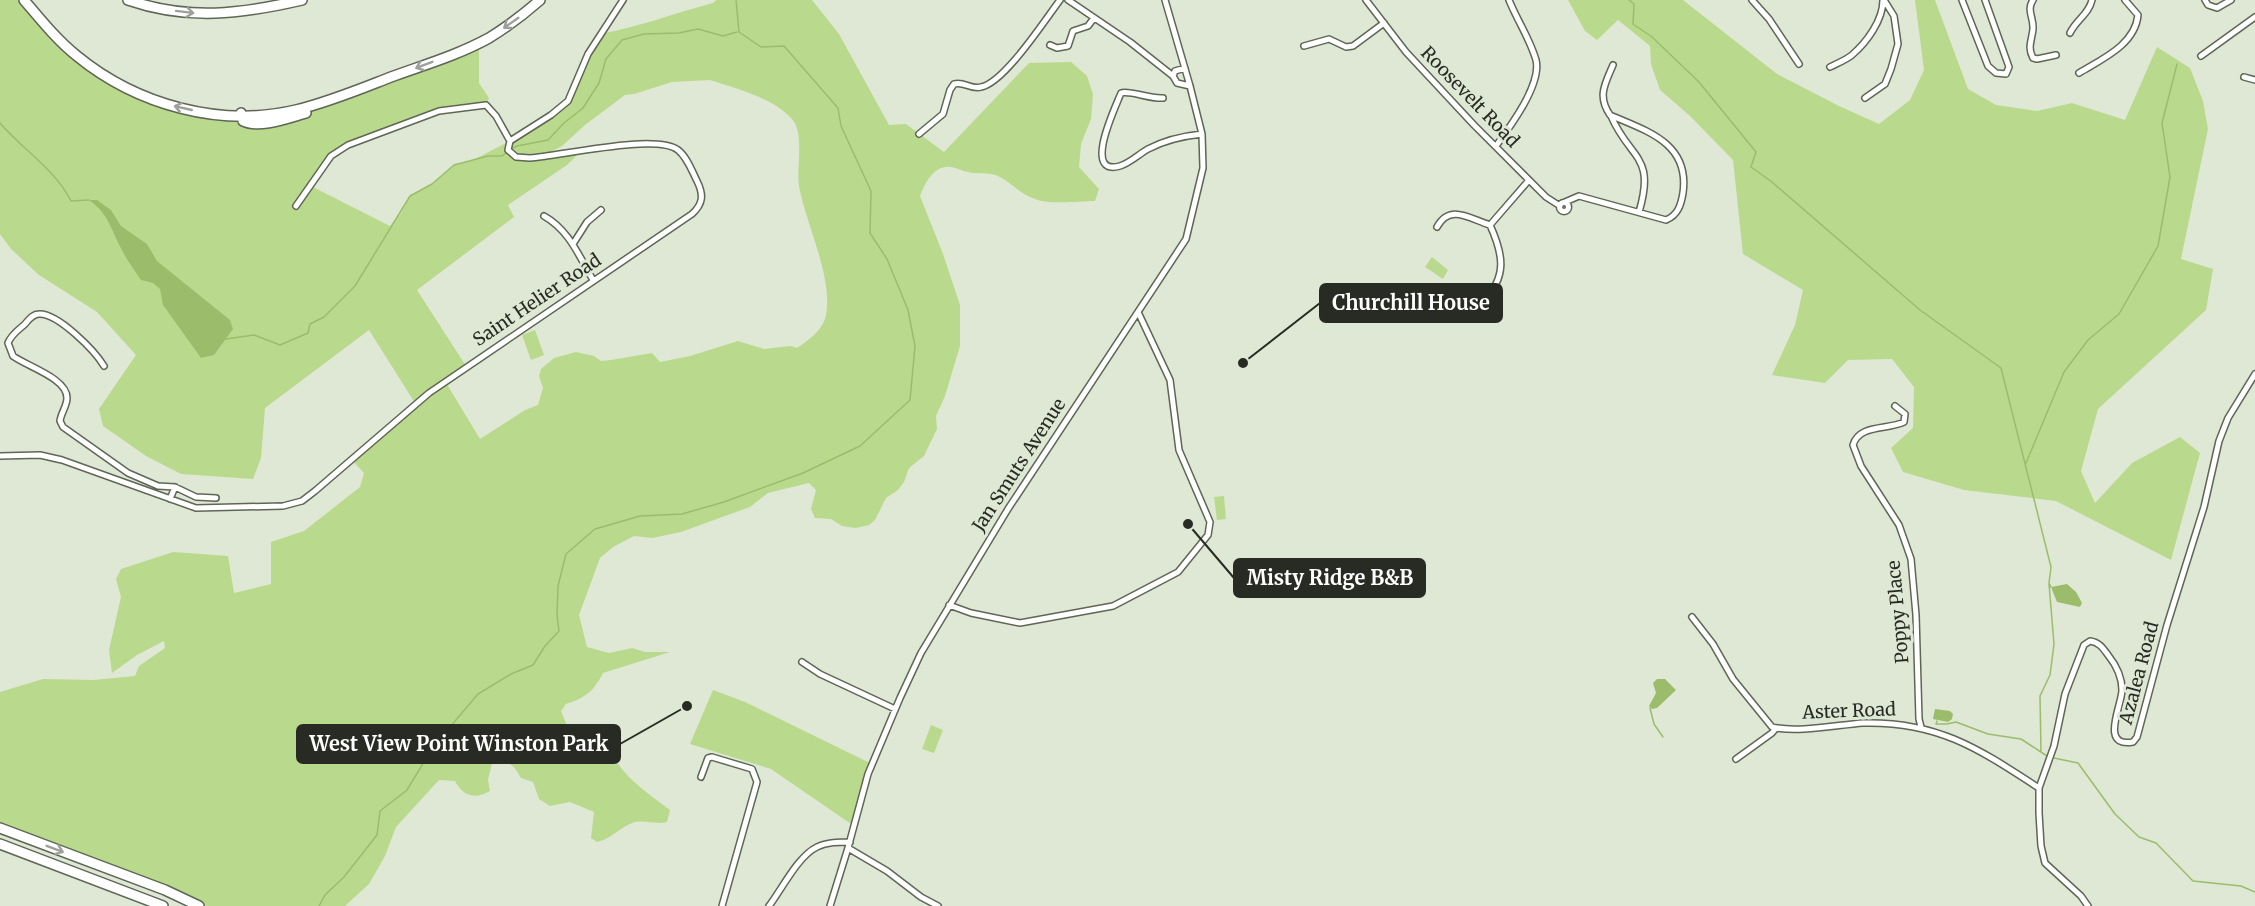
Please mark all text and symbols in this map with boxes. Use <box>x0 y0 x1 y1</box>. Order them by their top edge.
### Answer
one-way arrow <box>175 7 195 18</box>
one-way arrow <box>503 17 519 29</box>
street label: Roosevelt Road <box>1416 41 1525 152</box>
one-way arrow <box>416 60 434 71</box>
one-way arrow <box>174 102 193 114</box>
street label: Saint Helier Road <box>468 248 605 351</box>
callout: Churchill House <box>1320 284 1502 322</box>
text: Churchill House <box>1332 290 1490 315</box>
street label: Jan Smuts Avenue <box>966 394 1070 537</box>
callout: Misty Ridge B&B <box>1234 559 1425 597</box>
street label: Poppy Place <box>1882 559 1913 665</box>
text: Misty Ridge B&B <box>1247 565 1413 590</box>
street label: Azalea Road <box>2114 619 2163 728</box>
street label: Aster Road <box>1801 697 1896 724</box>
callout: West View Point Winston Park <box>297 725 620 763</box>
text: West View Point Winston Park <box>308 731 609 756</box>
one-way arrow <box>45 844 64 855</box>

